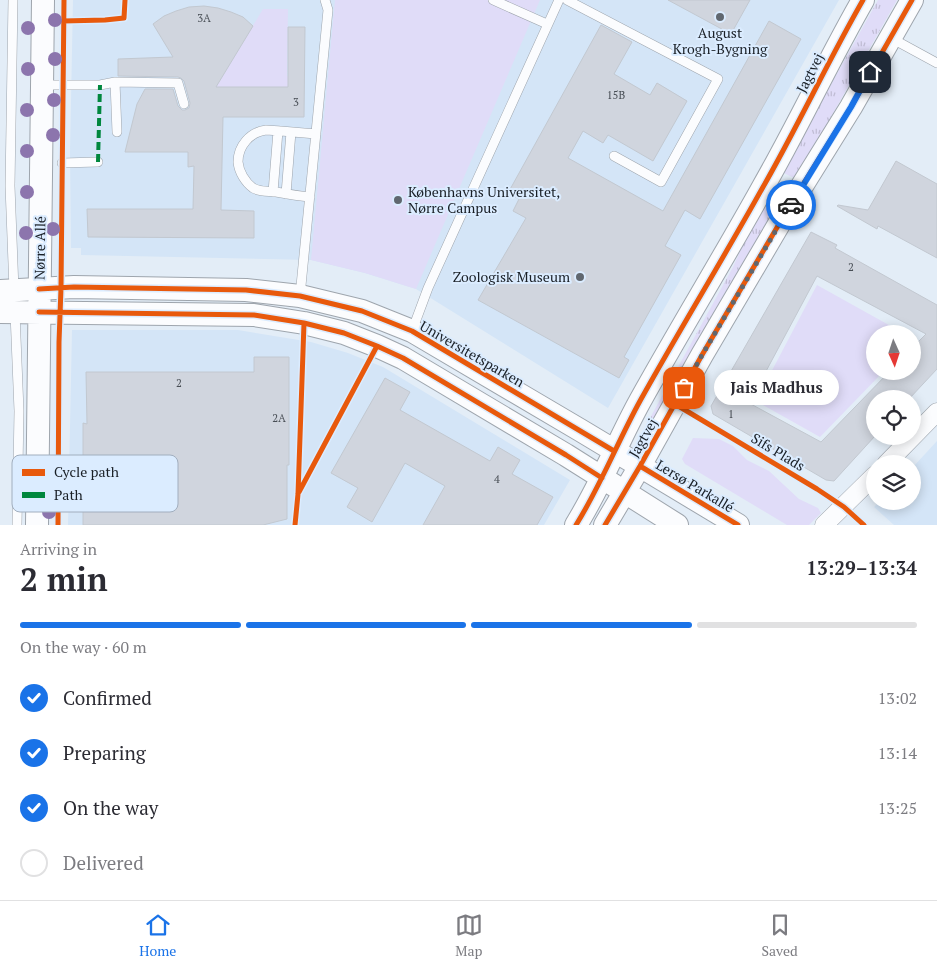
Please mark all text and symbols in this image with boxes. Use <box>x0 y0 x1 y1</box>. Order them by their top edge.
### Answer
house number: 3A <box>197 11 211 25</box>
marker: August Krogh-Bygning <box>714 11 726 23</box>
place label: August Krogh-Bygning <box>673 23 768 58</box>
street label: Jagtvej <box>791 50 828 96</box>
pin <box>849 51 891 93</box>
icon: home <box>856 58 884 86</box>
house number: 15B <box>607 88 625 102</box>
house number: 3 <box>293 95 299 109</box>
courier <box>766 180 816 230</box>
place label: Københavns Universitet, Nørre Campus <box>408 182 560 217</box>
icon: car <box>777 191 805 219</box>
marker: Københavns Universitet, Nørre Campus <box>392 194 404 206</box>
street label: Nørre Allé <box>29 216 50 280</box>
house number: 2 <box>848 260 854 274</box>
place label: Zoologisk Museum <box>453 267 570 286</box>
marker: Zoologisk Museum <box>574 271 586 283</box>
street label: Universitetsparken <box>417 316 529 392</box>
north arrow <box>866 325 921 380</box>
map controls <box>866 325 921 510</box>
pin <box>663 367 705 409</box>
callout: Jais Madhus <box>714 370 839 406</box>
icon: bag <box>670 374 698 402</box>
house number: 2 <box>176 376 182 390</box>
text: Jais Madhus <box>730 376 823 398</box>
button: locate <box>866 390 921 445</box>
house number: 1 <box>728 407 734 421</box>
house number: 2A <box>272 411 286 425</box>
street label: Jagtvej <box>624 415 661 461</box>
street label: Sifs Plads <box>748 428 809 475</box>
legend <box>12 455 178 512</box>
street label: Lersø Parkallé <box>653 455 738 516</box>
button: layers <box>866 455 921 510</box>
text: Cycle path <box>54 462 119 481</box>
house number: 4 <box>494 472 500 486</box>
text: Path <box>54 485 83 504</box>
text: Arriving in <box>20 538 97 560</box>
text: 13:29–13:34 <box>806 555 917 580</box>
text: 2 min <box>20 558 108 600</box>
text: On the way · 60 m <box>20 636 147 658</box>
icon: check <box>20 684 48 712</box>
text: Confirmed <box>63 685 152 710</box>
text: 13:02 <box>878 687 917 709</box>
icon: check <box>20 739 48 767</box>
text: Preparing <box>63 740 146 765</box>
text: 13:14 <box>878 742 917 764</box>
icon: check <box>20 794 48 822</box>
text: On the way <box>63 795 158 820</box>
text: 13:25 <box>878 797 917 819</box>
text: Delivered <box>63 850 144 875</box>
tab: Home <box>139 911 176 960</box>
tab: Map <box>455 911 483 960</box>
tab: Saved <box>761 911 798 960</box>

